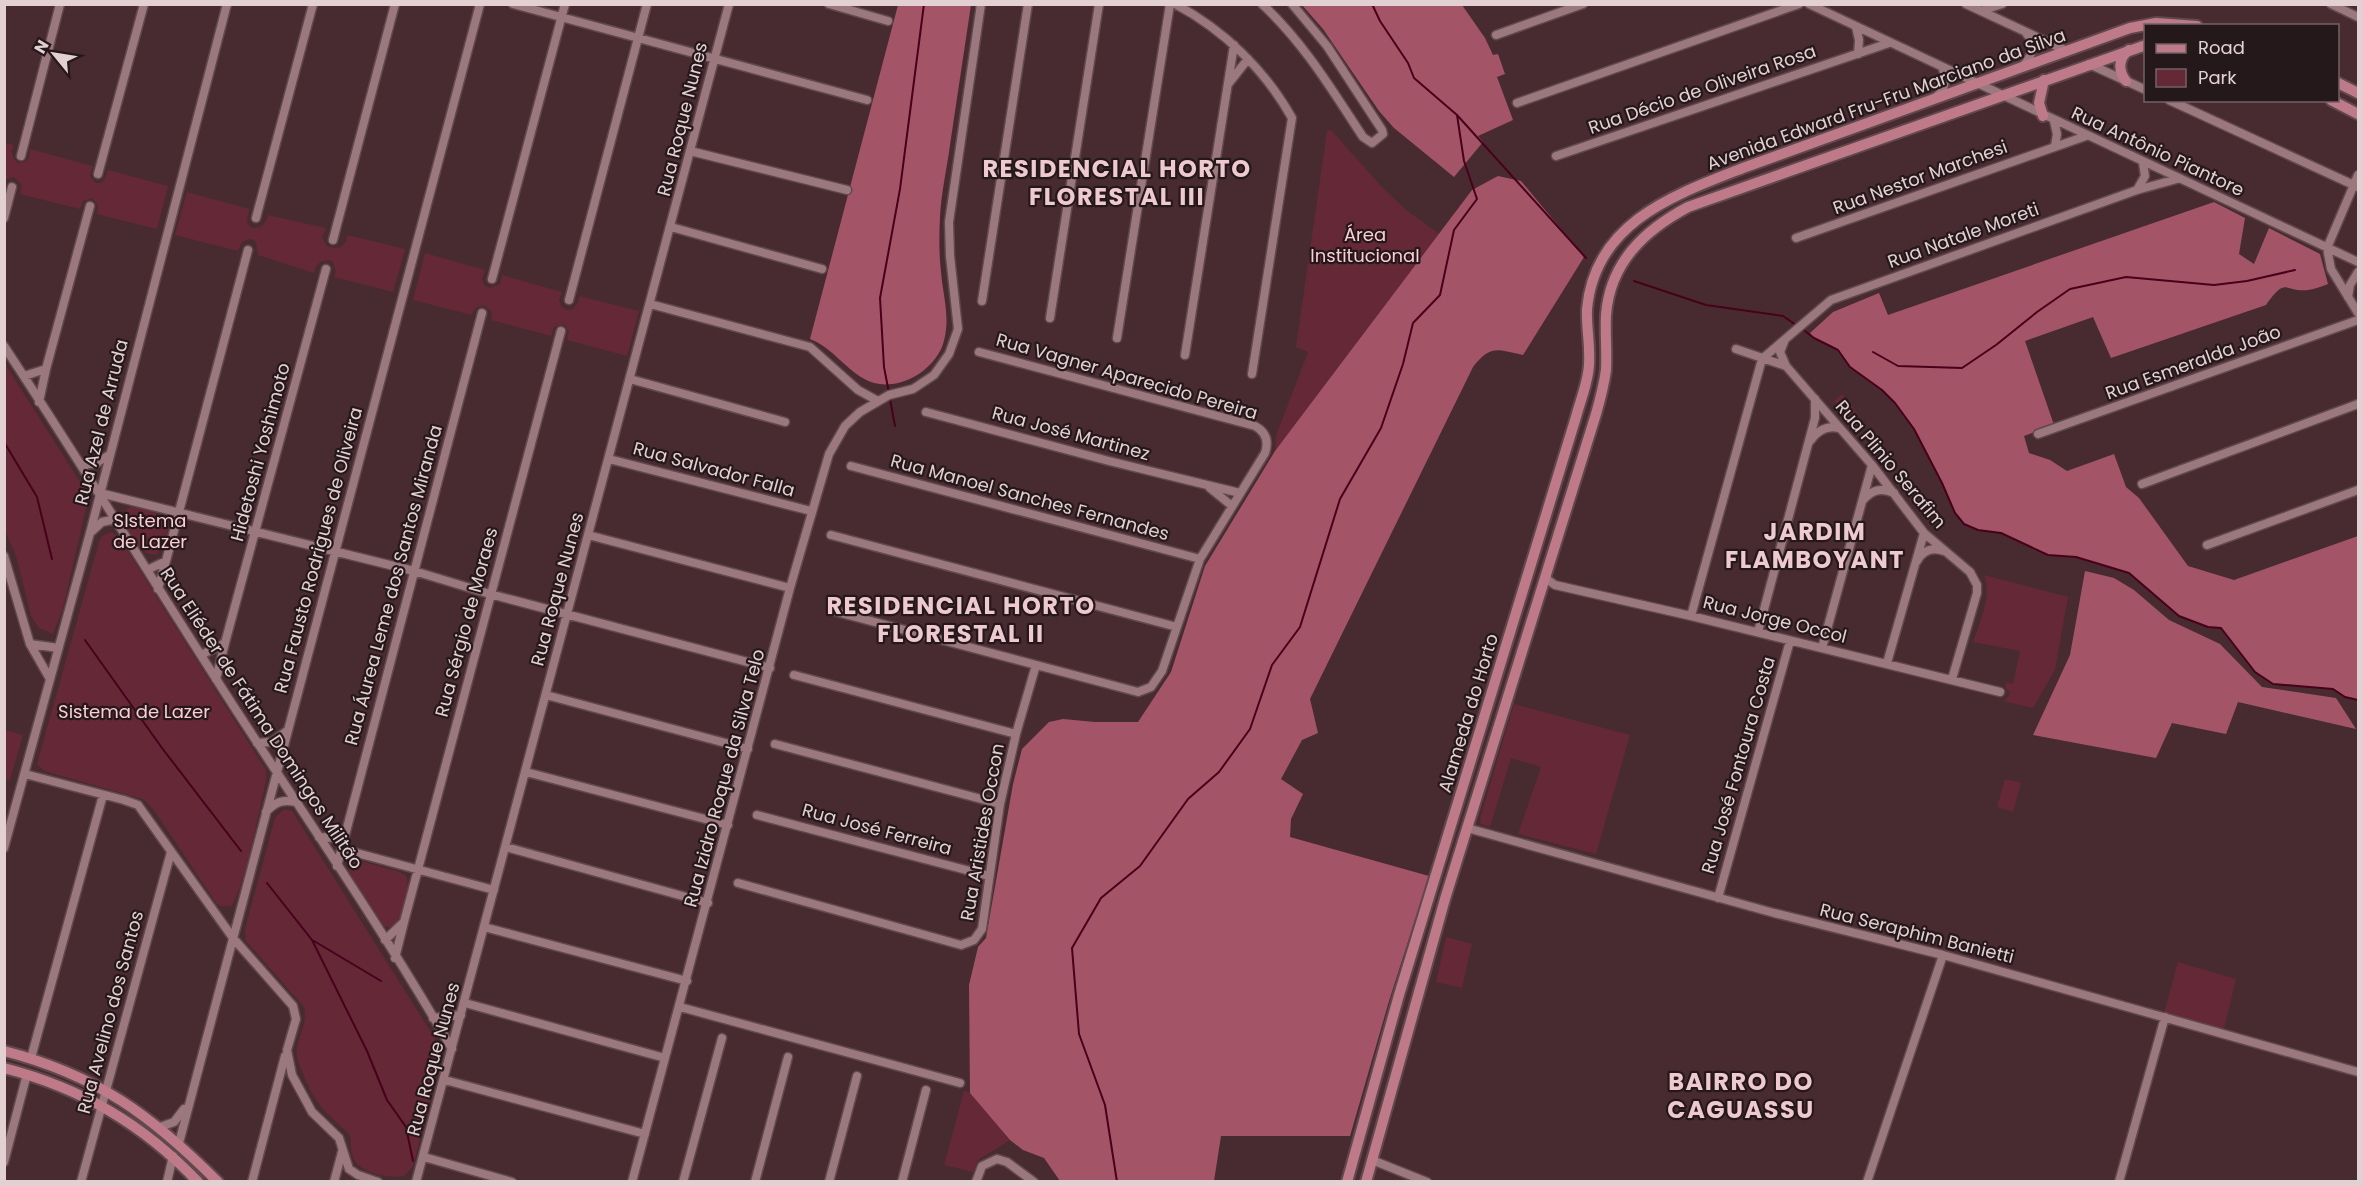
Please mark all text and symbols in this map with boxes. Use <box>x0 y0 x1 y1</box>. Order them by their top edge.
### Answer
street label: Avenida Edward Fru-Fru Marciano da Silva <box>1703 22 2069 176</box>
north arrow <box>24 24 84 84</box>
legend <box>2144 24 2339 102</box>
text: Road <box>2198 35 2245 60</box>
text: N <box>28 36 54 58</box>
street label: Rua Décio de Oliveira Rosa <box>1585 38 1819 140</box>
street label: Rua Roque Nunes <box>651 39 713 199</box>
text: Park <box>2198 65 2237 90</box>
street label: Rua Antônio Piantore <box>2068 100 2248 202</box>
street label: Rua Nestor Marchesi <box>1829 134 2011 220</box>
district label: RESIDENCIAL HORTO FLORESTAL III <box>982 152 1252 213</box>
street label: Rua Natale Moreti <box>1884 196 2042 274</box>
park label: Área Institucional <box>1310 222 1420 268</box>
street label: Rua Esmeralda João <box>2102 319 2284 405</box>
street label: Rua Vagner Aparecido Pereira <box>993 327 1261 425</box>
street label: Rua Azel de Arruda <box>68 337 134 507</box>
street label: Hidetoshi Yoshimoto <box>224 360 296 544</box>
street label: Rua Plinio Serafim <box>1830 394 1952 534</box>
street label: Rua José Martinez <box>989 400 1153 466</box>
street label: Rua Fausto Rodrigues de Oliveira <box>268 404 368 696</box>
street label: Rua Áurea Leme dos Santos Miranda <box>338 422 448 748</box>
street label: Rua Salvador Falla <box>630 435 798 503</box>
street label: Rua Manoel Sanches Fernandes <box>888 448 1172 546</box>
park label: SIstema de Lazer <box>113 508 187 554</box>
street label: Rua Roque Nunes <box>525 510 589 668</box>
district label: JARDIM FLAMBOYANT <box>1725 515 1905 576</box>
street label: Rua Sérgio de Moraes <box>429 524 503 720</box>
street label: Rua Eliéder de Fátima Domingos Militão <box>155 562 369 874</box>
district label: RESIDENCIAL HORTO FLORESTAL II <box>826 589 1096 650</box>
street label: Rua Jorge Occol <box>1701 589 1849 649</box>
street label: Alameda do Horto <box>1432 631 1504 795</box>
street label: Rua Izidro Roque da Silva Telo <box>677 646 771 910</box>
street label: Rua José Fontoura Costa <box>1695 654 1781 876</box>
park label: Sistema de Lazer <box>58 699 210 724</box>
street label: Rua Aristides Occon <box>954 741 1010 923</box>
street label: Rua José Ferreira <box>799 797 955 861</box>
street label: Rua Seraphim Banietti <box>1817 897 2017 969</box>
street label: Rua Avelino dos Santos <box>71 908 149 1116</box>
street label: Rua Roque Nunes <box>401 980 465 1138</box>
district label: BAIRRO DO CAGUASSU <box>1667 1065 1815 1126</box>

